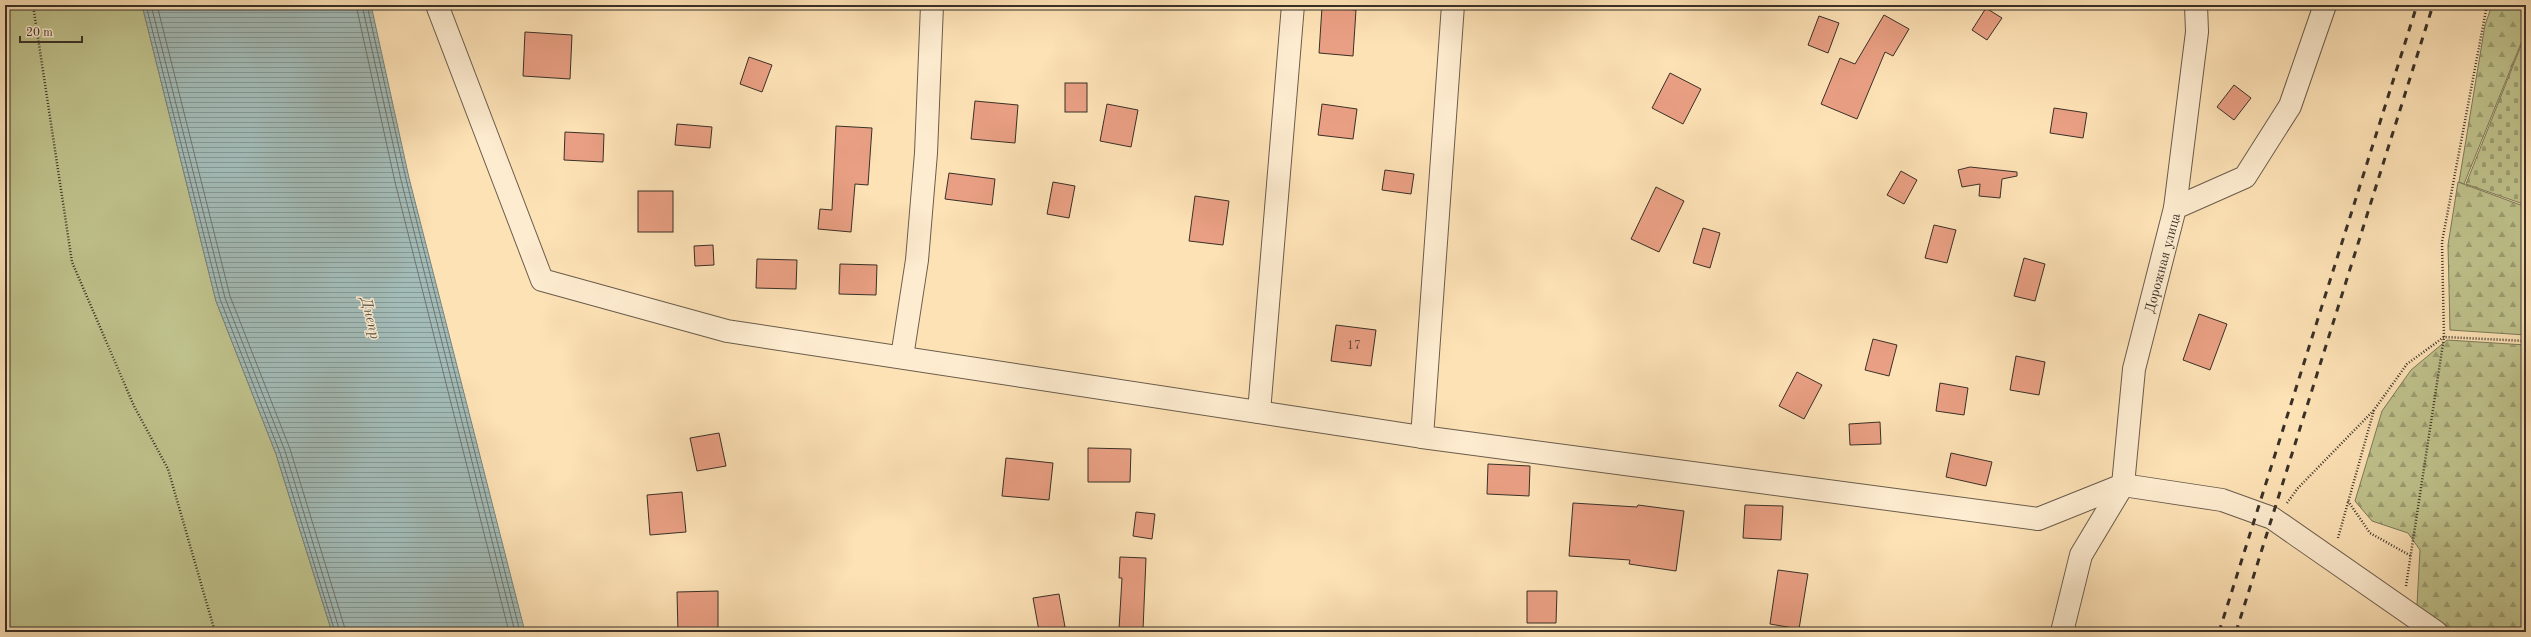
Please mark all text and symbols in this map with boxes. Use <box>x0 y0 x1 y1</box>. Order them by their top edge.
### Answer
scale bar <box>20 18 82 44</box>
text: 20 m <box>26 27 53 39</box>
street label: Дорожная улица <box>2143 212 2183 315</box>
water label: Днепр <box>357 294 382 341</box>
house number: 17 <box>1347 340 1361 352</box>

